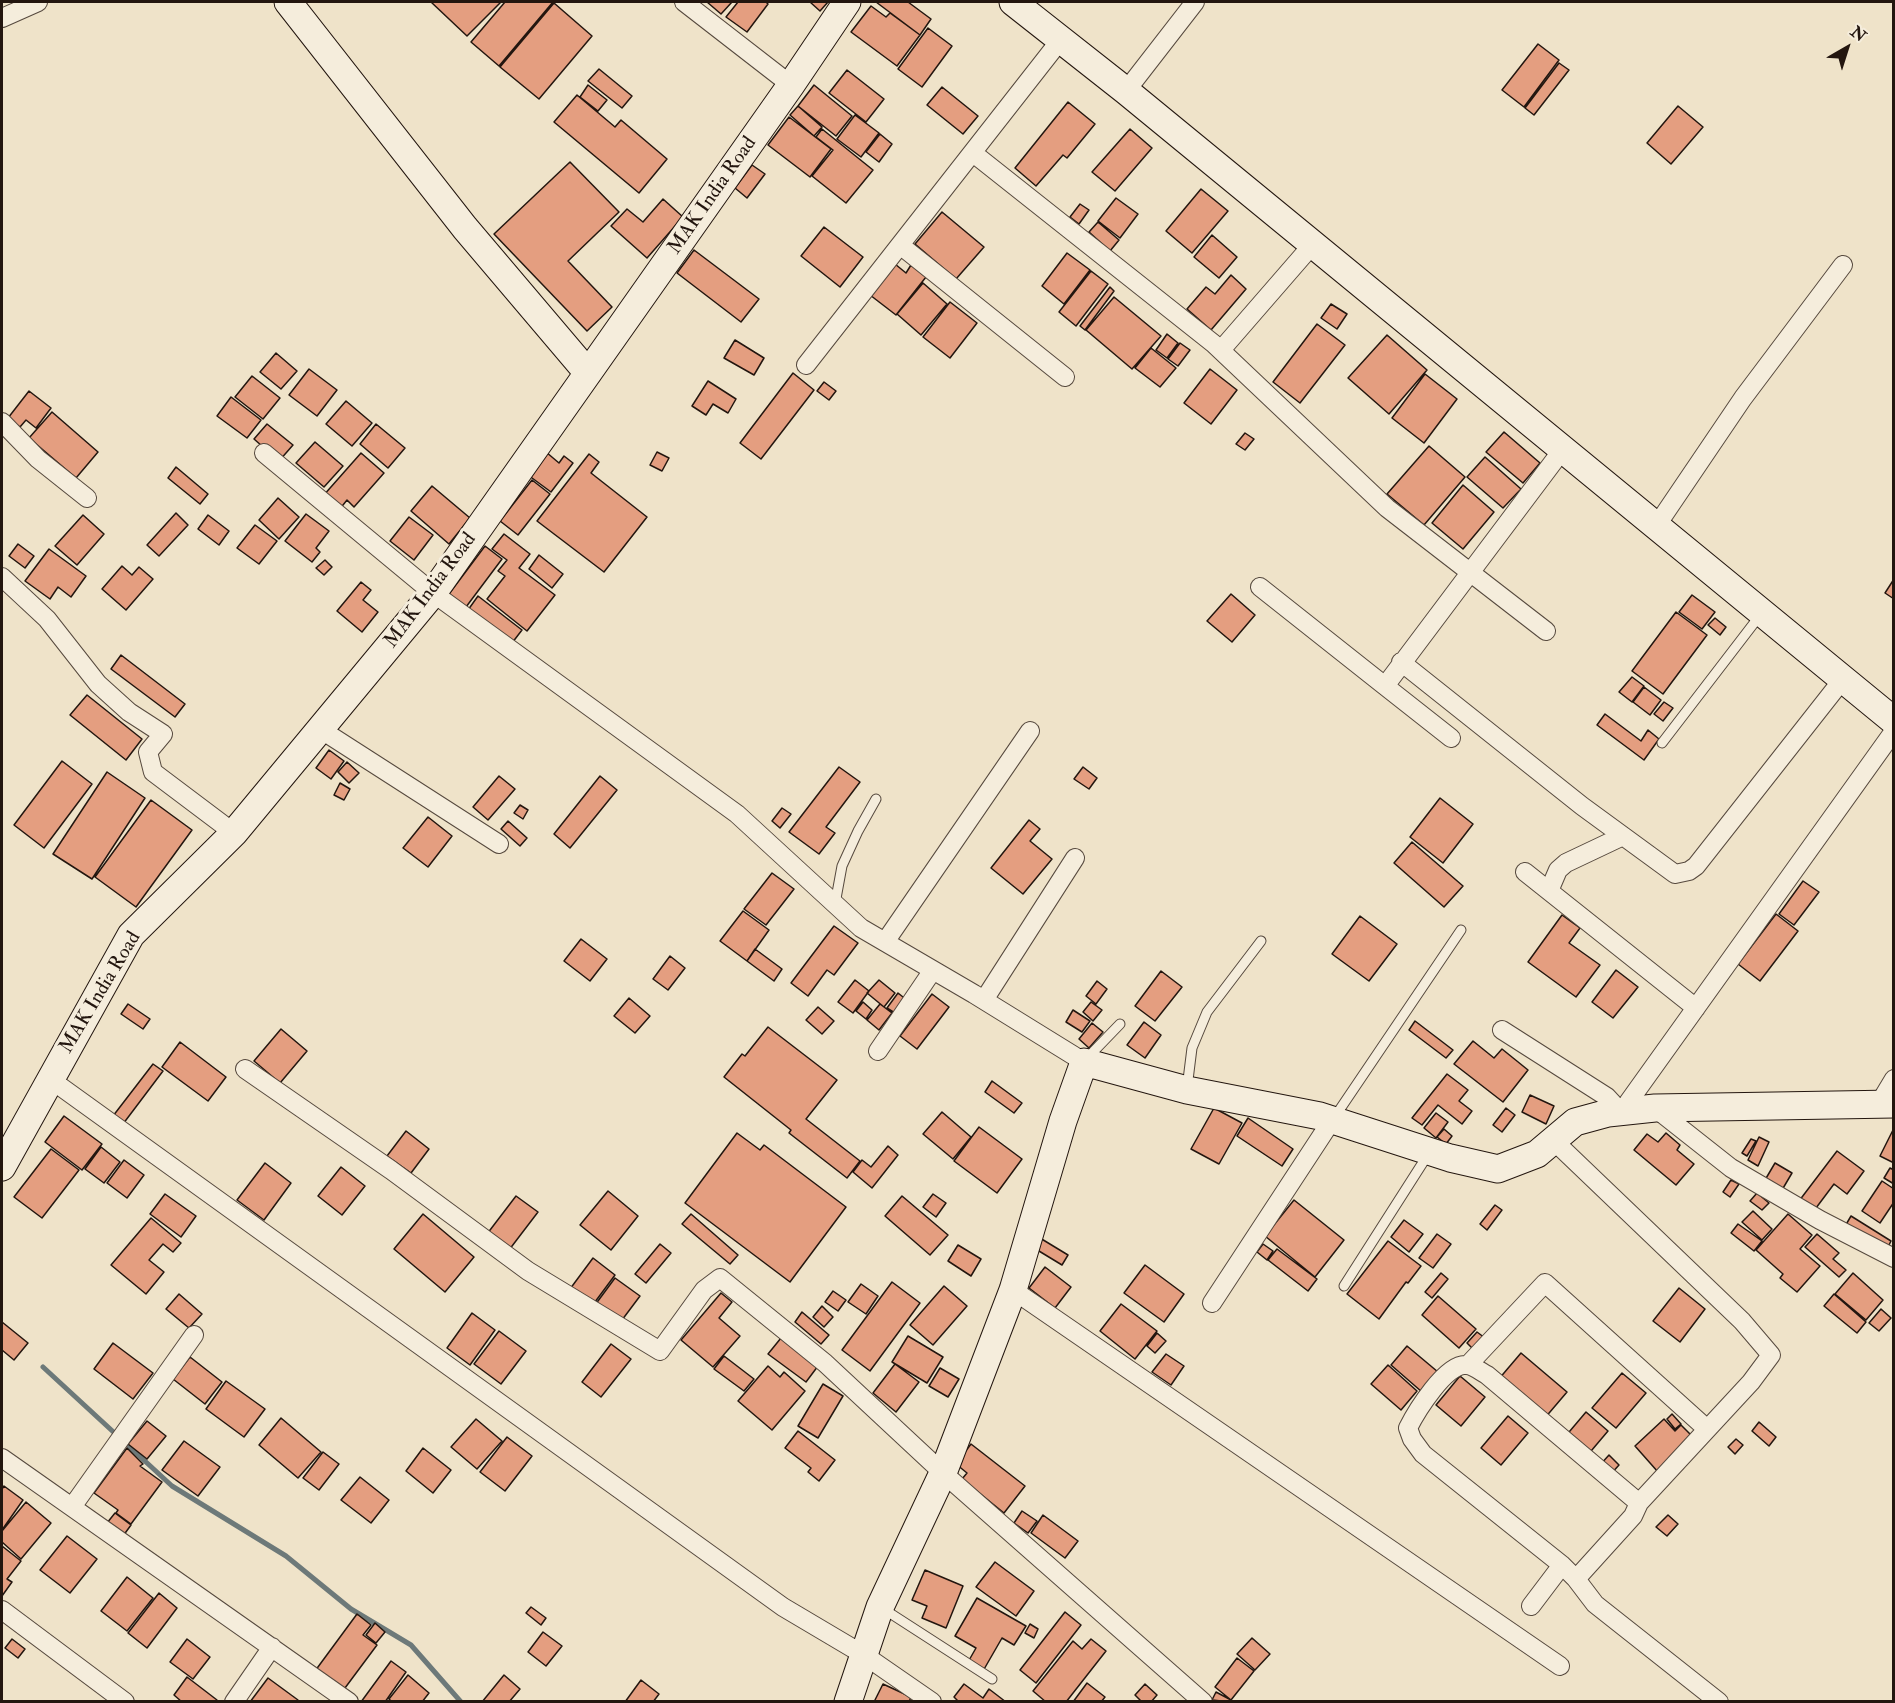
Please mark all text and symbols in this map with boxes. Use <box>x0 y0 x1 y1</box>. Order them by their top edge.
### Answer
north arrow <box>1817 18 1877 78</box>
text: N <box>1846 22 1870 46</box>
street label: MAK India Road <box>664 133 762 259</box>
street label: MAK India Road <box>380 529 482 653</box>
street label: MAK India Road <box>55 928 147 1058</box>

